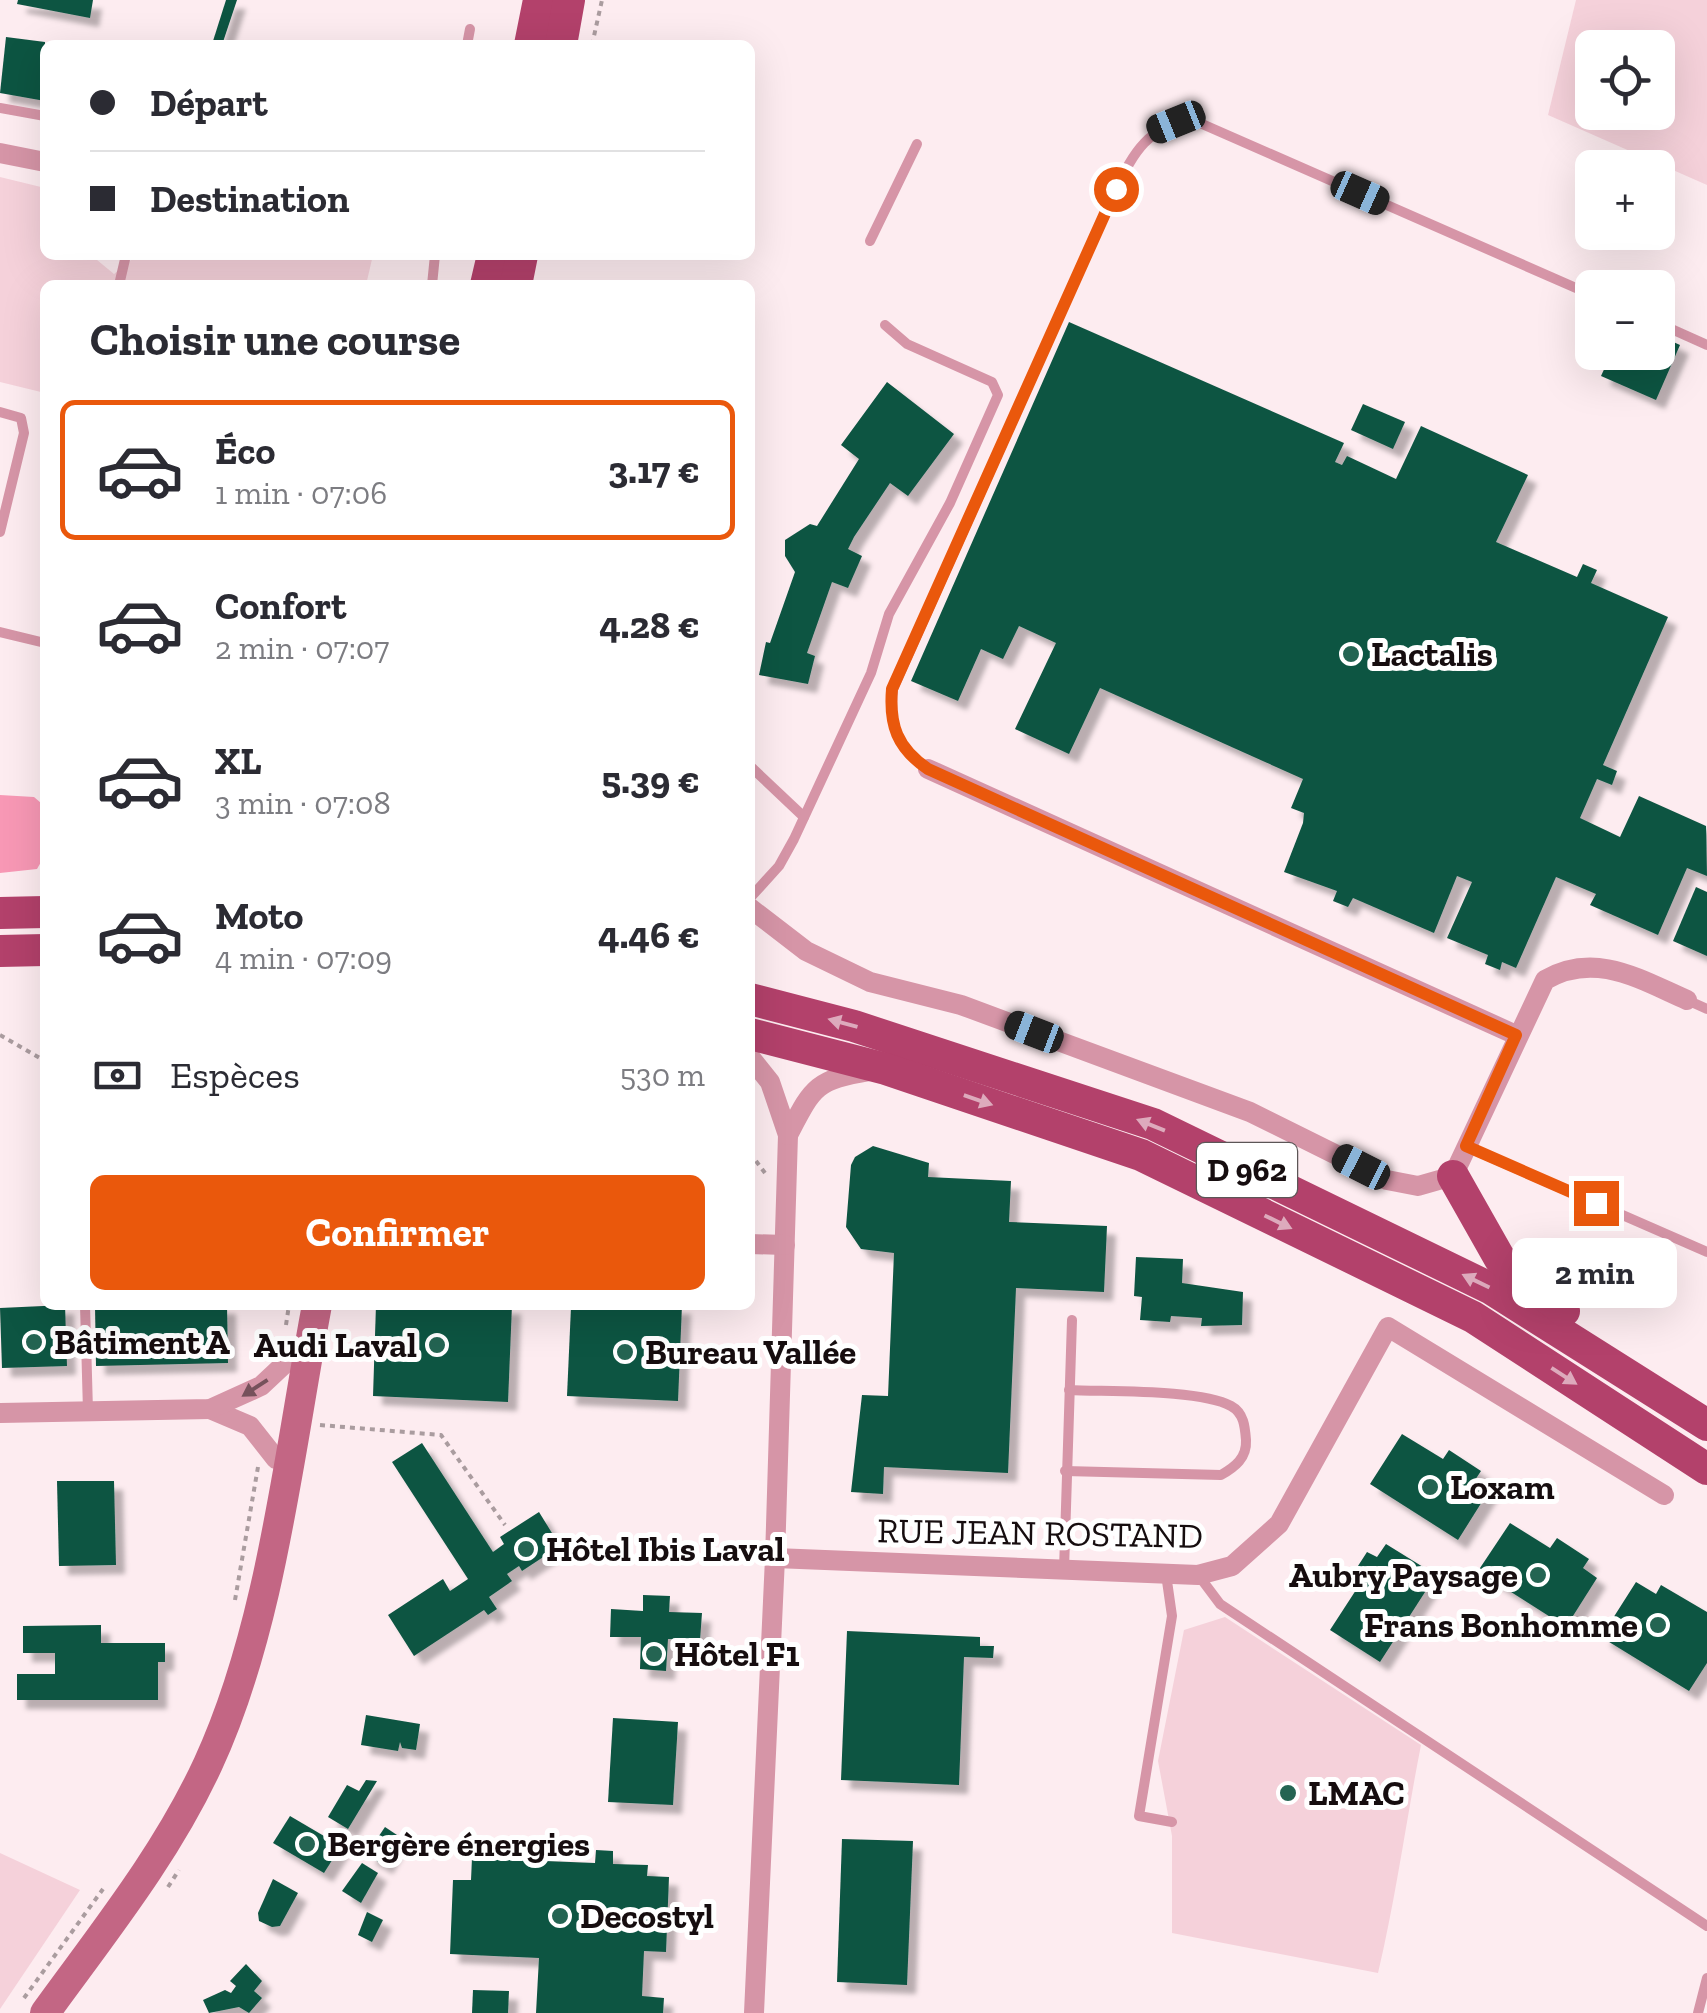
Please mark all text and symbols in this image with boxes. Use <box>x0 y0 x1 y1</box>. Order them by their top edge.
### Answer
map controls <box>1575 30 1675 370</box>
button: locate <box>1575 30 1675 130</box>
text: Départ <box>150 80 268 126</box>
car <box>1143 97 1209 147</box>
button: + <box>1575 150 1675 250</box>
route start <box>1094 167 1139 212</box>
car <box>1326 167 1394 219</box>
text: Destination <box>150 176 349 222</box>
button: − <box>1575 270 1675 370</box>
text: Choisir une course <box>90 313 460 367</box>
icon: car <box>95 425 185 515</box>
text: Éco <box>215 428 275 474</box>
text: 3.17 € <box>608 447 700 493</box>
text: 1 min · 07:06 <box>215 474 387 512</box>
icon: car <box>95 580 185 670</box>
text: Confort <box>215 583 346 629</box>
text: 4.28 € <box>599 602 700 648</box>
text: 2 min · 07:07 <box>215 629 389 667</box>
place label: Lactalis <box>1371 633 1493 675</box>
marker: Lactalis <box>1340 643 1362 665</box>
icon: car <box>95 735 185 825</box>
text: XL <box>215 738 262 784</box>
text: 5.39 € <box>601 757 700 803</box>
text: 3 min · 07:08 <box>215 784 391 822</box>
icon: car <box>95 890 185 980</box>
text: Moto <box>215 893 303 939</box>
text: 4.46 € <box>598 912 700 958</box>
text: 4 min · 07:09 <box>215 939 392 977</box>
car <box>1001 1007 1067 1057</box>
one-way arrow <box>827 1015 858 1031</box>
icon: cash <box>90 1048 145 1103</box>
text: Espèces <box>170 1052 300 1098</box>
text: 530 m <box>620 1056 705 1094</box>
one-way arrow <box>963 1093 993 1108</box>
one-way arrow <box>1136 1116 1166 1132</box>
car <box>1327 1140 1395 1194</box>
road number: D 962 <box>1197 1143 1297 1197</box>
button: Confirmer <box>90 1175 705 1290</box>
route end <box>1574 1181 1619 1226</box>
one-way arrow <box>1264 1214 1293 1231</box>
callout: 2 min <box>1514 1238 1678 1308</box>
text: 2 min <box>1555 1254 1634 1292</box>
one-way arrow <box>1461 1273 1490 1290</box>
place label: Bâtiment A <box>54 1321 231 1363</box>
place label: Audi Laval <box>254 1324 417 1366</box>
marker: Bâtiment A <box>23 1331 45 1353</box>
place label: Bureau Vallée <box>645 1331 856 1373</box>
marker: Audi Laval <box>426 1334 448 1356</box>
marker: Bureau Vallée <box>614 1341 636 1363</box>
one-way arrow <box>1550 1367 1578 1385</box>
one-way arrow <box>241 1379 268 1397</box>
place label: Loxam <box>1450 1466 1555 1508</box>
marker: Loxam <box>1419 1476 1441 1498</box>
street label: RUE JEAN ROSTAND <box>877 1509 1203 1557</box>
place label: Hôtel Ibis Laval <box>546 1528 785 1570</box>
marker: Hôtel Ibis Laval <box>515 1538 537 1560</box>
place label: Aubry Paysage <box>1289 1554 1518 1596</box>
marker: Aubry Paysage <box>1527 1564 1549 1586</box>
place label: Frans Bonhomme <box>1364 1604 1638 1646</box>
marker: Frans Bonhomme <box>1647 1614 1669 1636</box>
place label: Hôtel F1 <box>674 1633 800 1675</box>
marker: Hôtel F1 <box>643 1643 665 1665</box>
place label: LMAC <box>1308 1772 1405 1814</box>
marker: LMAC <box>1277 1782 1299 1804</box>
place label: Bergère énergies <box>327 1823 590 1865</box>
marker: Bergère énergies <box>296 1833 318 1855</box>
place label: Decostyl <box>580 1895 714 1937</box>
marker: Decostyl <box>549 1905 571 1927</box>

